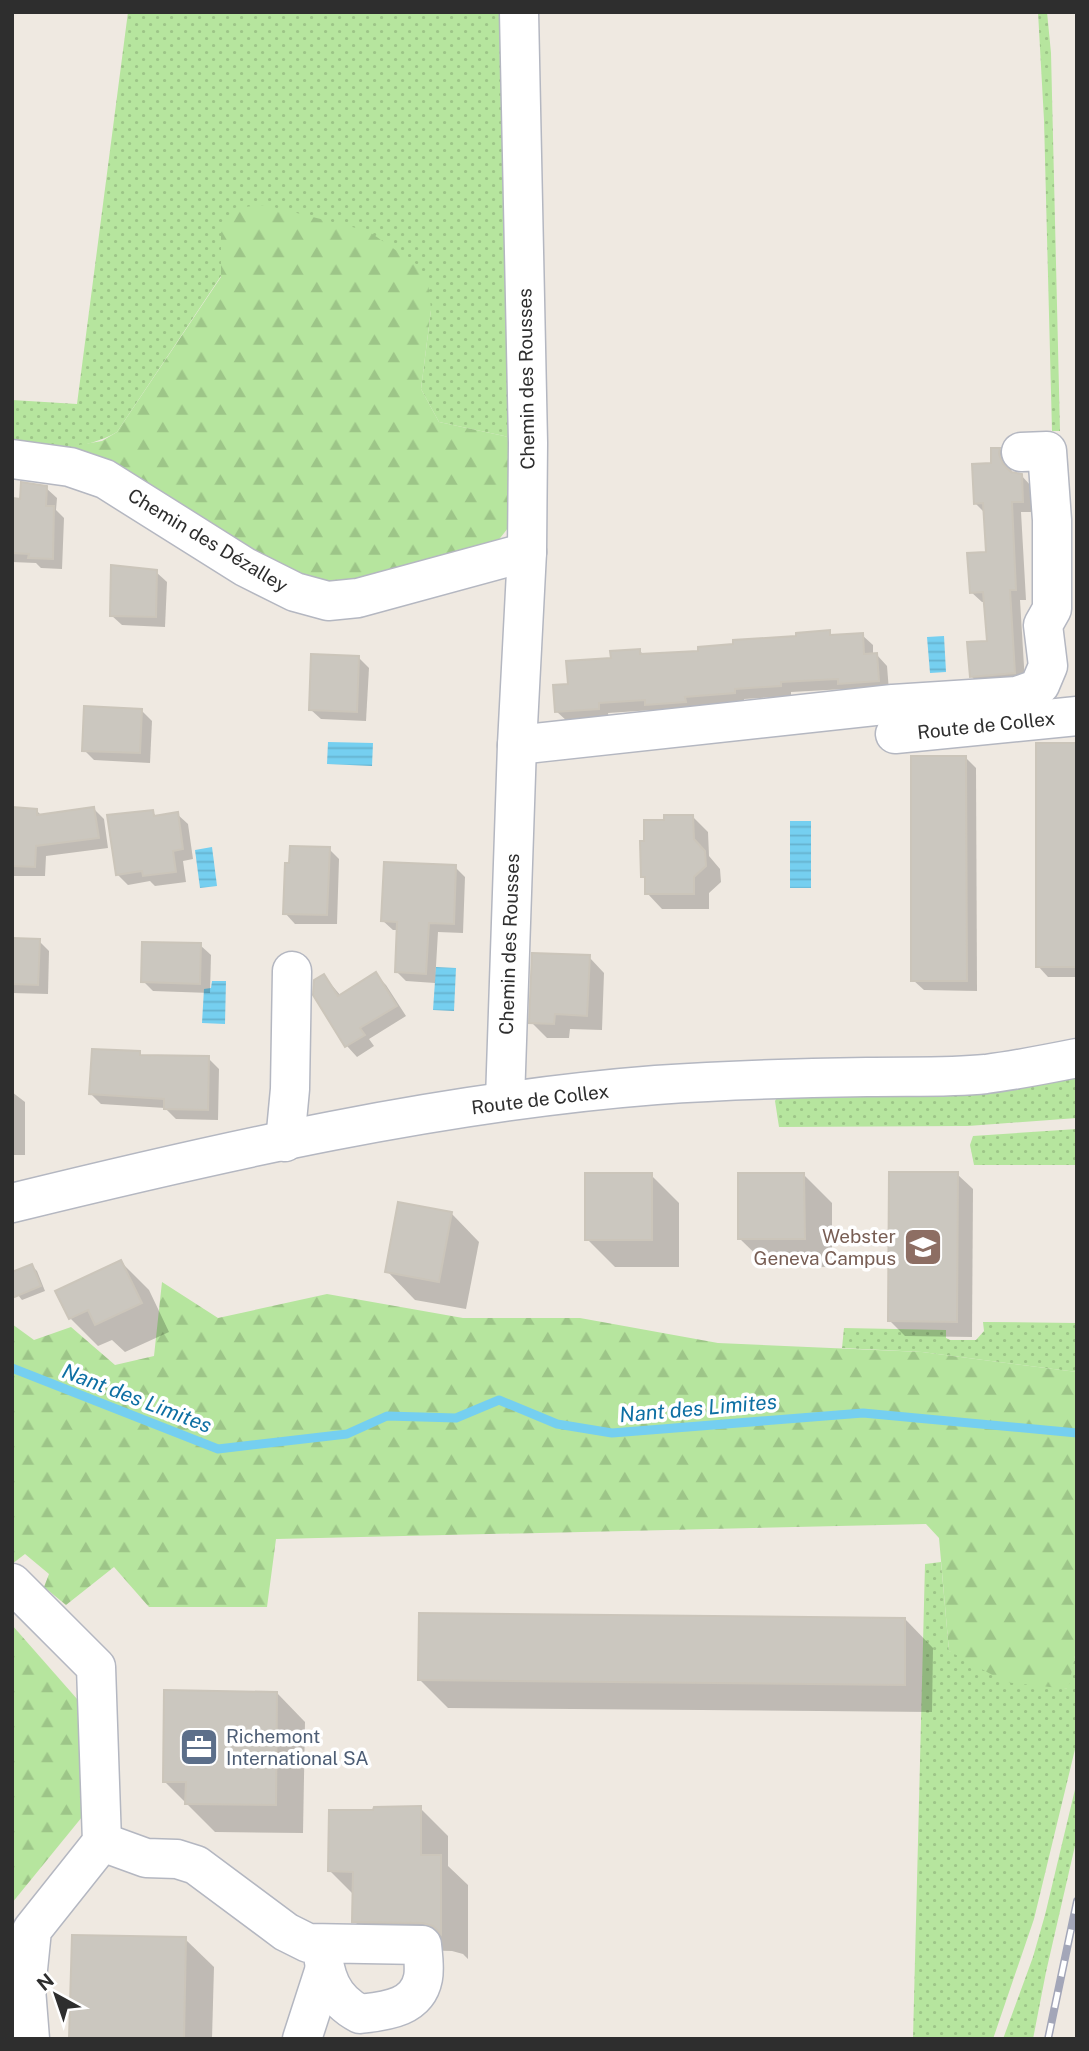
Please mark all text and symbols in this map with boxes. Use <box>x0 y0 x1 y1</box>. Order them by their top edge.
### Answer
street label: Chemin des Rousses <box>513 288 539 470</box>
street label: Chemin des Dézalley <box>124 484 292 596</box>
street label: Route de Collex <box>916 707 1056 743</box>
street label: Chemin des Rousses <box>495 853 523 1035</box>
street label: Route de Collex <box>470 1080 610 1118</box>
place label: Webster Geneva Campus <box>753 1225 896 1269</box>
school or university icon: Webster Geneva Campus <box>902 1226 944 1268</box>
water label: Nant des Limites <box>59 1358 215 1438</box>
water label: Nant des Limites <box>618 1389 778 1427</box>
place label: Richemont International SA <box>226 1725 369 1769</box>
office icon: Richemont International SA <box>178 1726 220 1768</box>
north arrow <box>21 1960 91 2030</box>
text: N <box>32 1969 58 1995</box>

